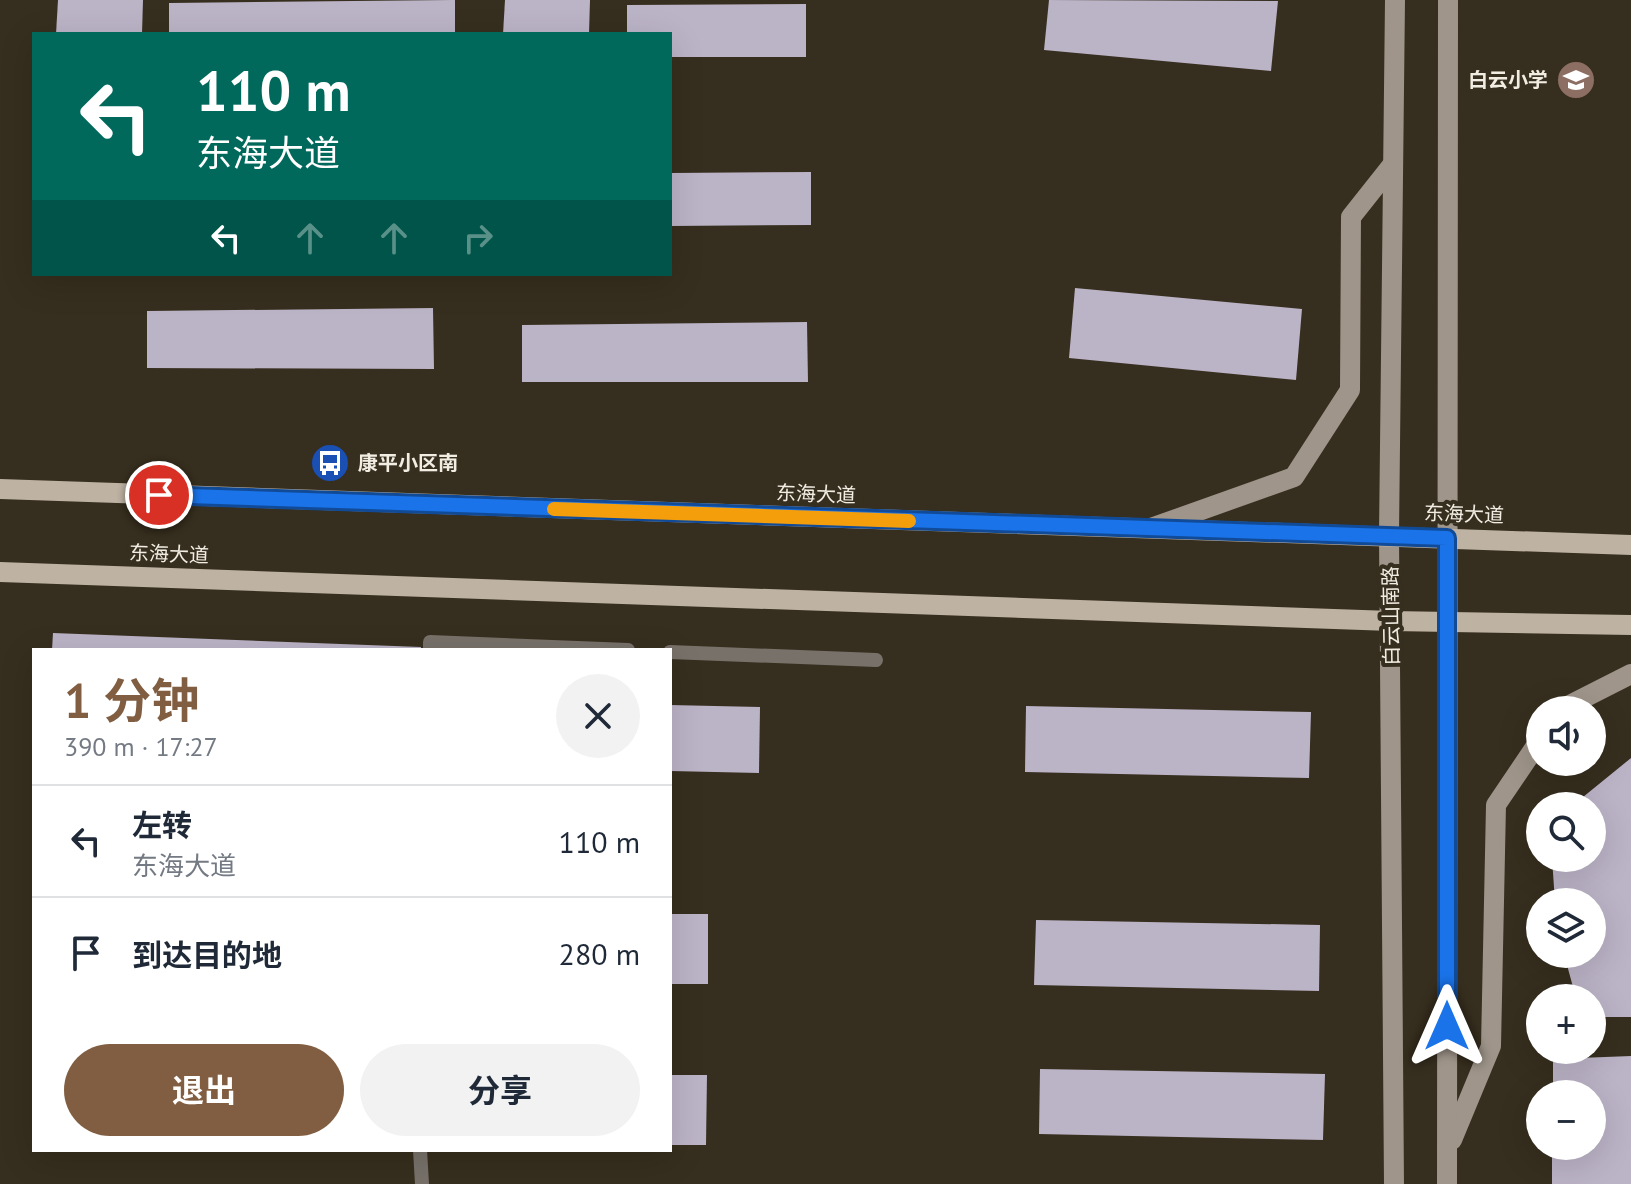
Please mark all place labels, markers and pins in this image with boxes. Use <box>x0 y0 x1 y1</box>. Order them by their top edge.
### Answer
school or university icon: 白云小学 <box>1555 59 1597 101</box>
place label: 白云小学 <box>1468 67 1548 93</box>
bus stop icon: 康平小区南 <box>309 442 351 484</box>
place label: 康平小区南 <box>358 450 458 476</box>
pin <box>125 461 193 529</box>

